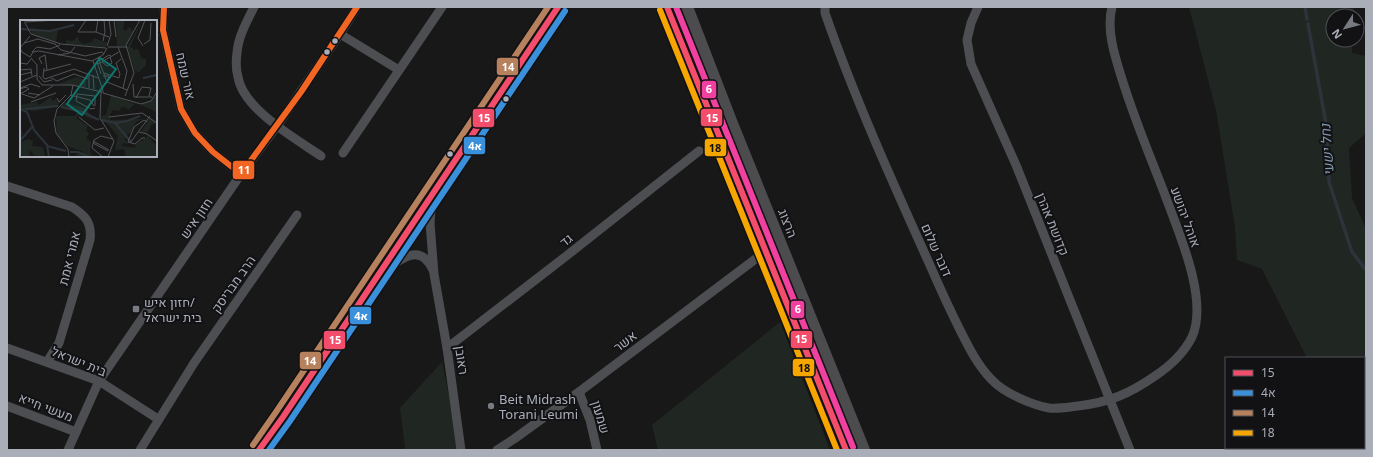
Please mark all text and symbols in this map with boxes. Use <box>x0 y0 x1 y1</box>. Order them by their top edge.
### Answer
north arrow <box>1325 8 1365 48</box>
inset map <box>20 20 157 157</box>
text: N <box>1328 26 1345 42</box>
unlabelled marker <box>330 36 340 46</box>
unlabelled marker <box>322 47 332 57</box>
street label: אור שמח <box>172 50 200 102</box>
line badge: 14 <box>496 57 519 76</box>
text: 14 <box>502 59 515 74</box>
line badge: 6 <box>701 80 717 99</box>
text: 6 <box>706 81 712 96</box>
unlabelled marker <box>501 94 511 104</box>
line badge: 15 <box>472 108 495 128</box>
line badge: 15 <box>700 108 723 127</box>
text: 15 <box>478 110 490 125</box>
text: 15 <box>706 110 718 125</box>
water label: נחל ישעי <box>1315 122 1338 177</box>
line badge: 4א <box>463 136 486 155</box>
text: 4א <box>468 138 482 153</box>
line badge: 18 <box>704 138 727 157</box>
text: 18 <box>709 140 721 155</box>
unlabelled marker <box>445 149 455 159</box>
line badge: 11 <box>232 160 255 180</box>
text: 11 <box>238 162 250 177</box>
street label: אוהל יהושע <box>1167 184 1205 250</box>
street label: קדושת אהרן <box>1032 190 1074 258</box>
street label: חזון איש <box>175 194 217 242</box>
street label: הרצוג <box>774 206 802 240</box>
street label: דובר שלום <box>917 221 957 280</box>
street label: אמרי אמת <box>54 229 84 287</box>
street label: גד <box>556 229 576 251</box>
street label: הרב מבריסק <box>207 252 259 316</box>
place label: חזון איש/ בית ישראל <box>144 293 202 326</box>
line badge: 6 <box>790 300 805 319</box>
text: 6 <box>795 301 801 316</box>
marker: חזון איש/ בית ישראל <box>131 304 141 314</box>
line badge: 4א <box>349 306 372 325</box>
text: 4א <box>354 308 368 323</box>
street label: אשר <box>610 326 640 356</box>
line badge: 15 <box>323 330 346 350</box>
line badge: 15 <box>790 330 813 349</box>
text: 15 <box>795 331 807 346</box>
text: 15 <box>329 332 341 347</box>
street label: בית ישראל <box>49 342 109 380</box>
street label: ראובן <box>451 344 473 376</box>
line badge: 14 <box>299 351 322 370</box>
text: 14 <box>304 353 317 368</box>
legend <box>1225 357 1365 449</box>
line badge: 18 <box>792 358 815 377</box>
text: 18 <box>798 360 810 375</box>
text: 15 <box>1261 364 1275 381</box>
text: 4א <box>1261 384 1276 401</box>
street label: מעשי חייא <box>16 388 76 426</box>
place label: Beit Midrash Torani Leumi <box>499 390 578 423</box>
street label: שמעון <box>587 398 615 436</box>
marker: Beit Midrash Torani Leumi <box>486 401 496 411</box>
text: 14 <box>1261 404 1275 421</box>
text: 18 <box>1261 424 1275 441</box>

